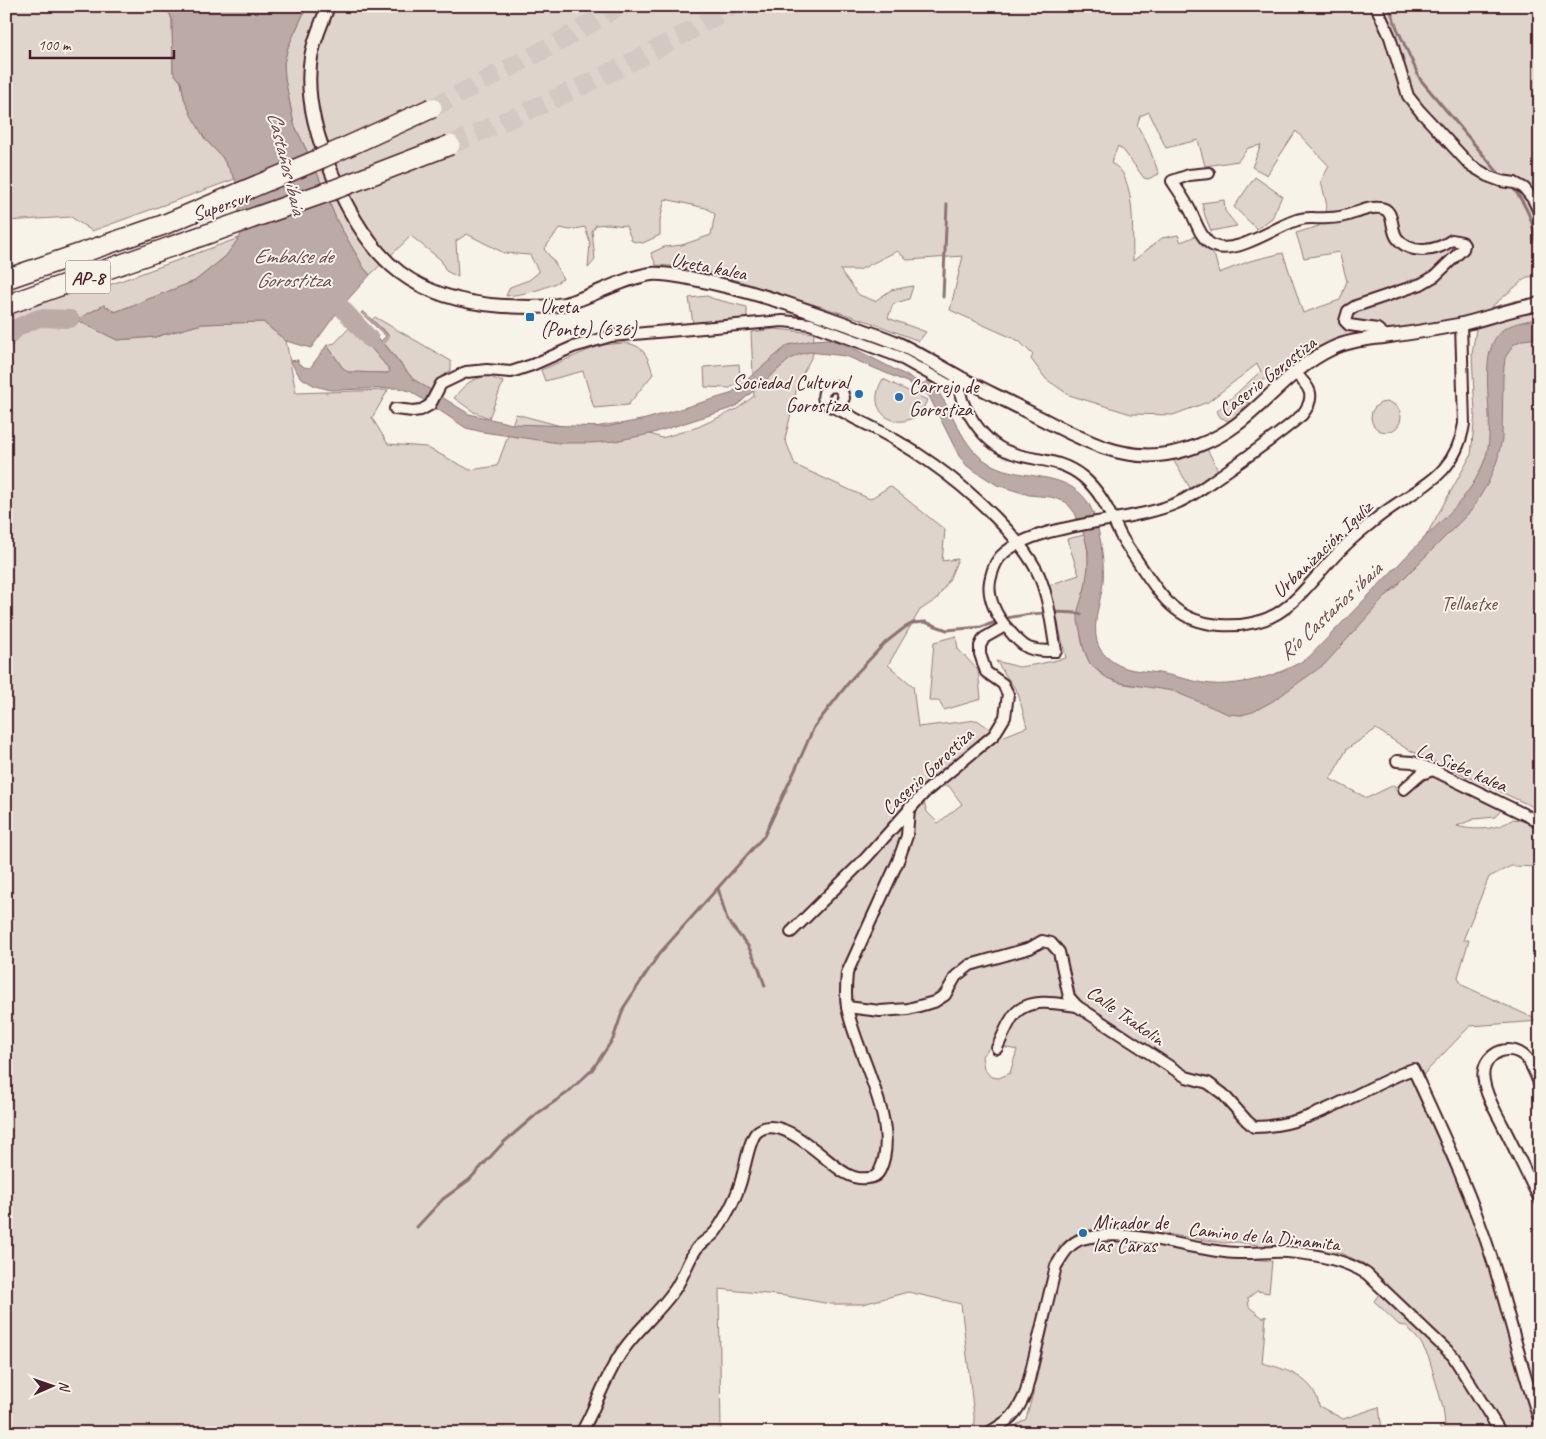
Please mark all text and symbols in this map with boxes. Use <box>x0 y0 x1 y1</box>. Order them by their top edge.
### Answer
scale bar <box>30 28 174 60</box>
text: 100 m <box>38 36 72 55</box>
water label: Castaños ibaia <box>262 109 313 219</box>
street label: Supersur <box>189 183 255 227</box>
water label: Embalse de Gorostitza <box>254 243 336 293</box>
street label: Ureta kalea <box>669 247 751 286</box>
road number: AP-8 <box>66 260 110 294</box>
place label: Ureta (Ponto) (636) <box>540 294 638 342</box>
marker: Ureta (Ponto) (636) <box>524 311 536 323</box>
street label: Caserio Gorostiza <box>1214 329 1323 422</box>
place label: Sociedad Cultural Gorostiza <box>732 370 853 418</box>
place label: Carrejo de Gorostiza <box>909 374 980 422</box>
marker: Sociedad Cultural Gorostiza <box>853 388 865 400</box>
marker: Carrejo de Gorostiza <box>893 391 905 403</box>
street label: Urbanización Iguliz <box>1267 494 1379 603</box>
water label: Río Castaños ibaia <box>1273 555 1389 665</box>
park label: Tellaetxe <box>1441 591 1498 616</box>
street label: Caserio Gorostiza <box>876 721 980 820</box>
street label: La Siebe kalea <box>1413 737 1512 798</box>
street label: Calle Txakolin <box>1082 979 1171 1052</box>
place label: Mirador de las Caras <box>1093 1210 1169 1258</box>
street label: Camino de la Dinamita <box>1187 1216 1343 1257</box>
marker: Mirador de las Caras <box>1077 1227 1089 1239</box>
north arrow <box>28 1362 78 1412</box>
text: N <box>56 1381 73 1393</box>

